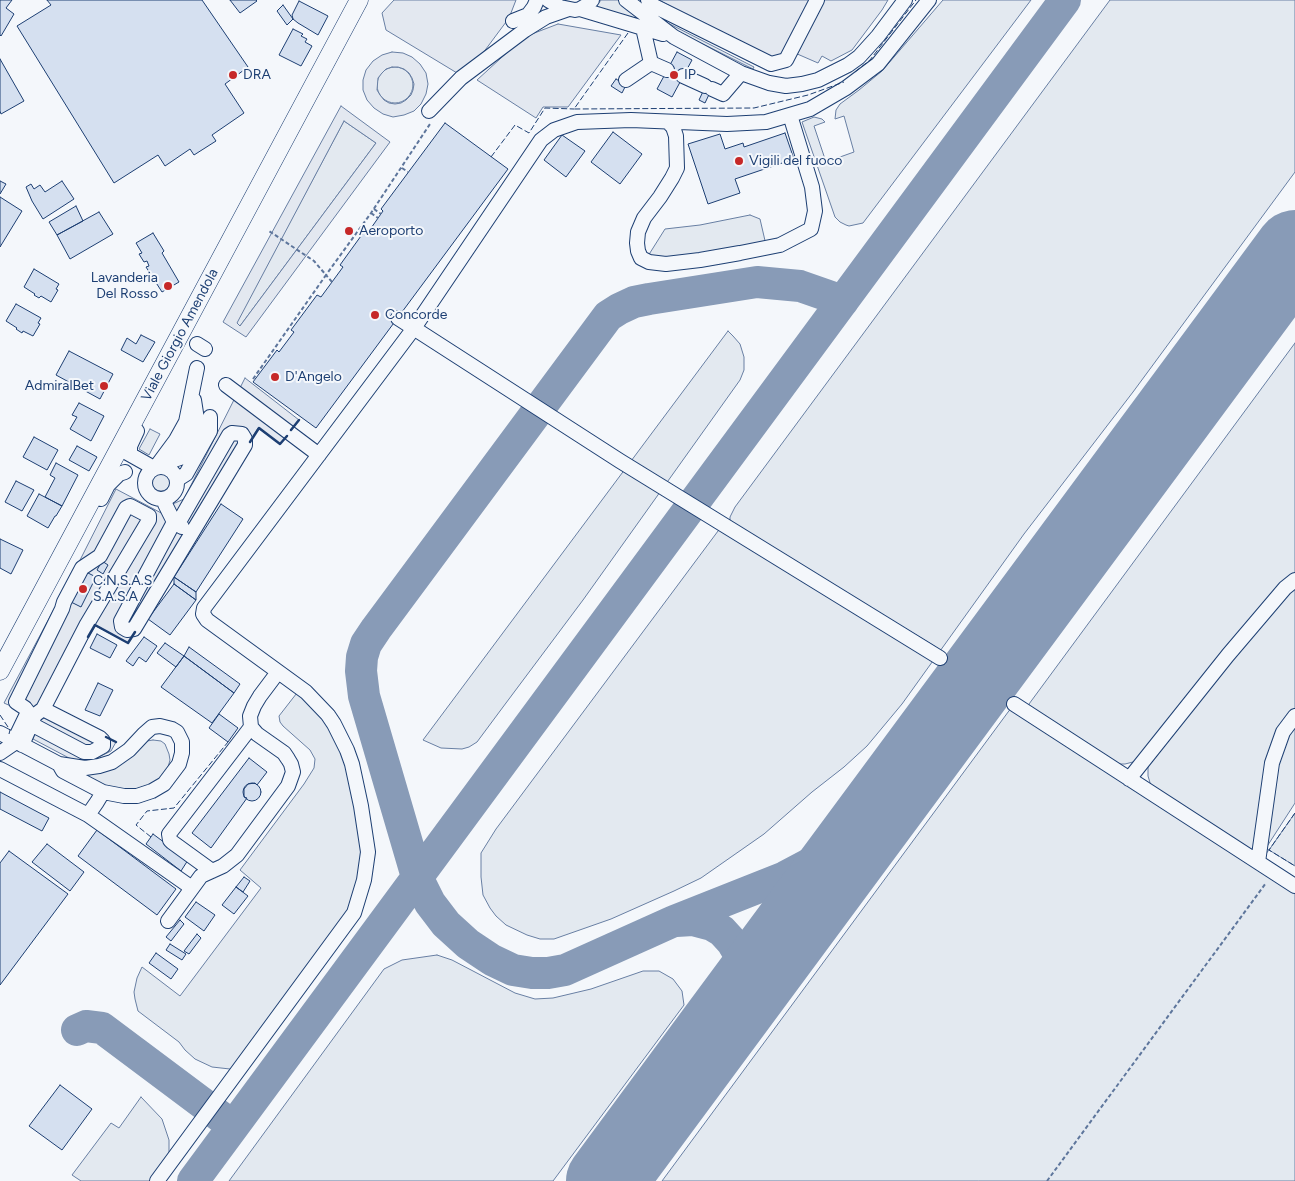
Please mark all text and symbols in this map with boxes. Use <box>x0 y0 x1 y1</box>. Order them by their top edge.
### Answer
place label: DRA <box>243 67 271 83</box>
place label: IP <box>684 67 696 83</box>
marker: DRA <box>227 69 239 81</box>
marker: IP <box>668 69 680 81</box>
place label: Vigili del fuoco <box>749 153 842 169</box>
marker: Vigili del fuoco <box>733 155 745 167</box>
place label: Aeroporto <box>359 223 423 239</box>
marker: Aeroporto <box>343 225 355 237</box>
street label: Viale Giorgio Amendola <box>138 266 222 404</box>
place label: Lavanderia Del Rosso <box>91 270 158 302</box>
marker: Lavanderia Del Rosso <box>162 280 174 292</box>
place label: Concorde <box>385 307 447 323</box>
marker: Concorde <box>369 309 381 321</box>
place label: D'Angelo <box>285 369 342 385</box>
marker: D'Angelo <box>269 371 281 383</box>
place label: AdmiralBet <box>25 378 94 394</box>
marker: AdmiralBet <box>98 380 110 392</box>
place label: C.N.S.A.S S.A.S.A <box>93 573 152 606</box>
marker: C.N.S.A.S S.A.S.A <box>77 583 89 595</box>

